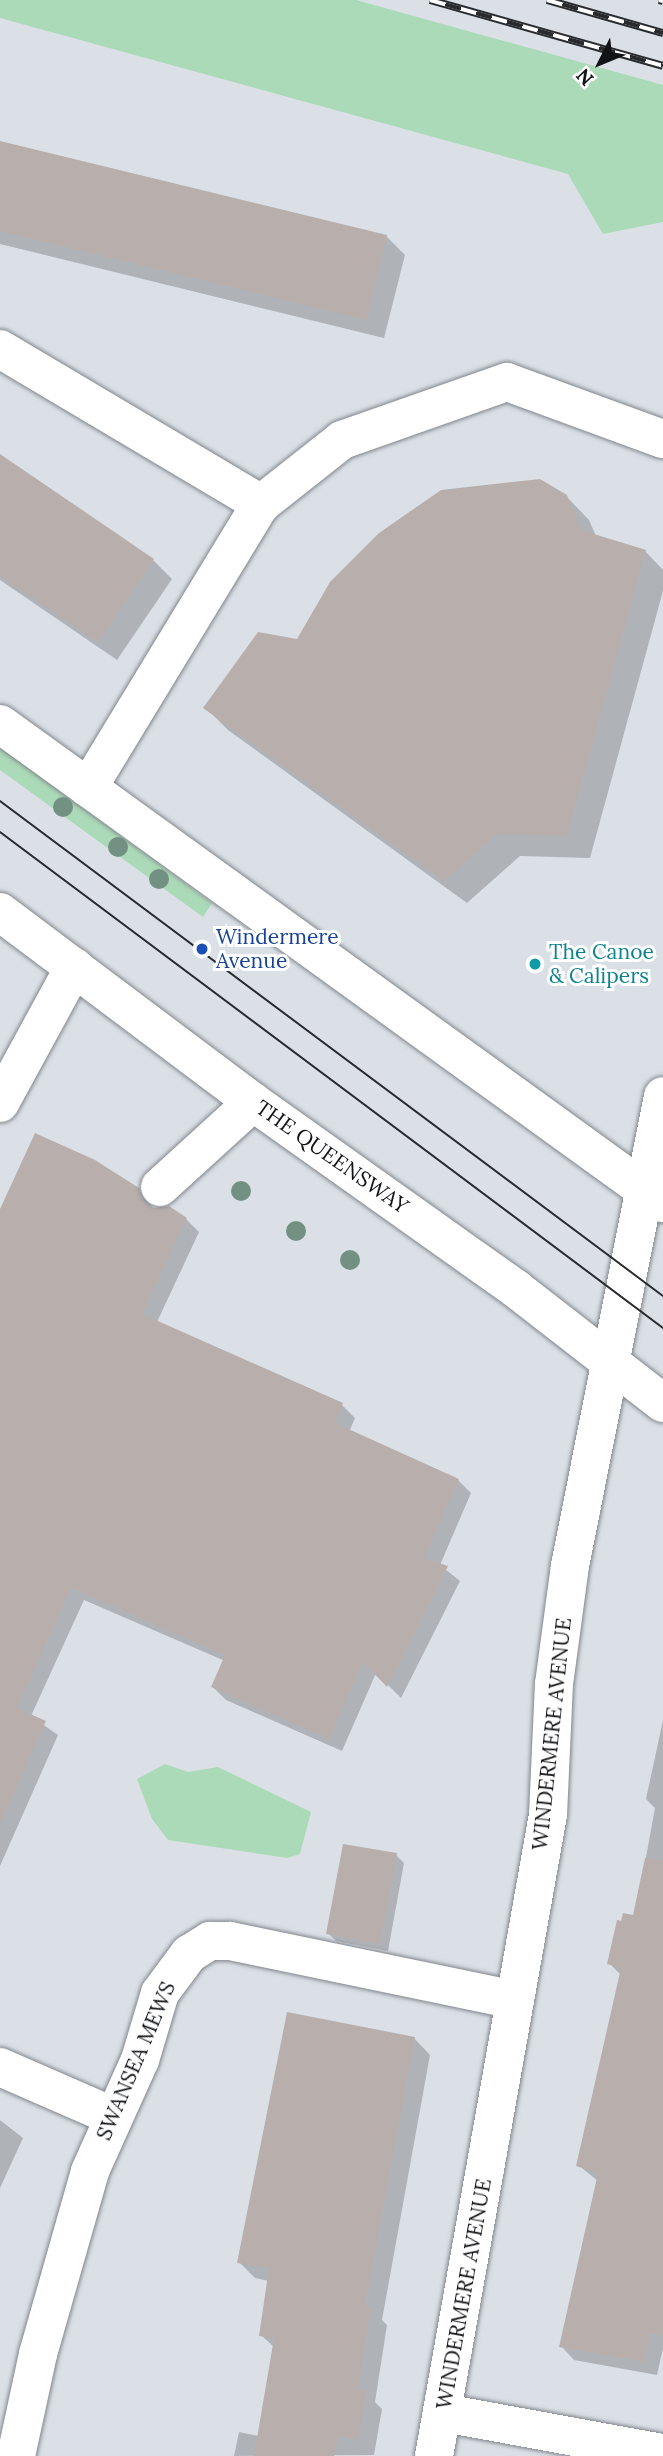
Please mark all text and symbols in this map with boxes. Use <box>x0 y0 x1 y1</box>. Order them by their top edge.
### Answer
north arrow <box>565 28 635 98</box>
text: N <box>571 64 598 91</box>
place label: Windermere Avenue <box>216 924 339 974</box>
place label: The Canoe & Calipers <box>549 939 654 989</box>
marker: Windermere Avenue <box>194 941 210 957</box>
marker: The Canoe & Calipers <box>527 956 543 972</box>
street label: THE QUEENSWAY <box>251 1095 413 1219</box>
street label: WINDERMERE AVENUE <box>527 1616 577 1852</box>
street label: SWANSEA MEWS <box>91 1978 181 2144</box>
street label: WINDERMERE AVENUE <box>431 2177 497 2411</box>

